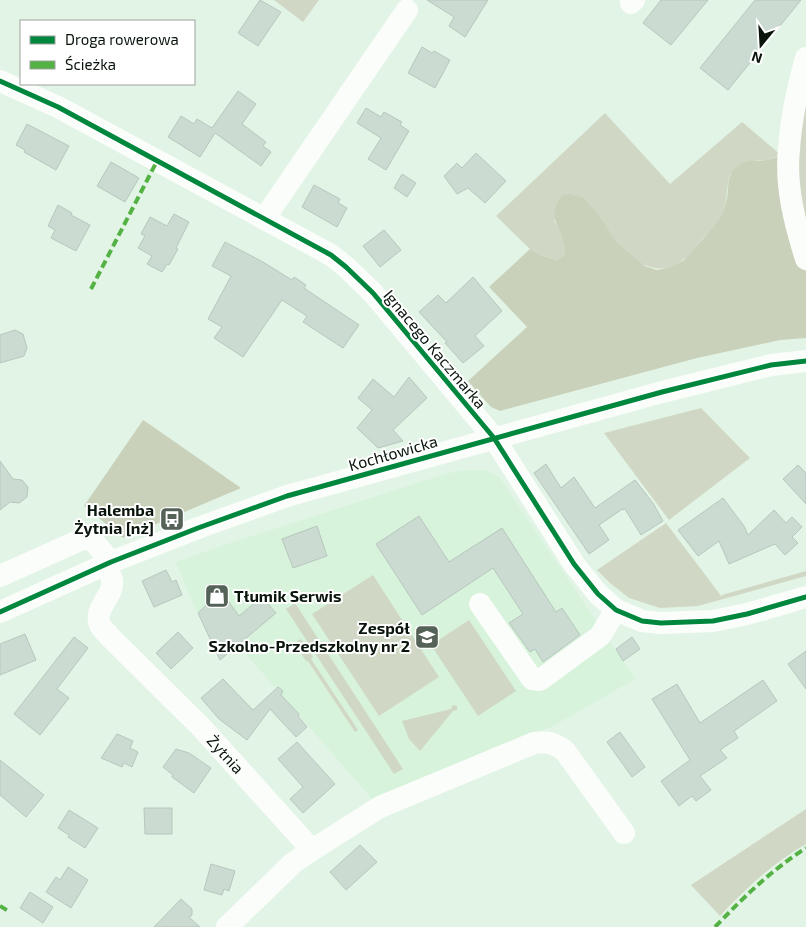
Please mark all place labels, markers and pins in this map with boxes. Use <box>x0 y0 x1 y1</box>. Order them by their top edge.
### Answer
place label: Halemba Żytnia [nż] <box>74 500 154 538</box>
bus stop icon: Halemba Żytnia [nż] <box>159 506 185 532</box>
shop icon: Tłumik Serwis <box>204 583 230 609</box>
place label: Tłumik Serwis <box>234 586 341 605</box>
place label: Zespół Szkolno-Przedszkolny nr 2 <box>209 618 410 656</box>
school or university icon: Zespół Szkolno-Przedszkolny nr 2 <box>414 624 440 650</box>

